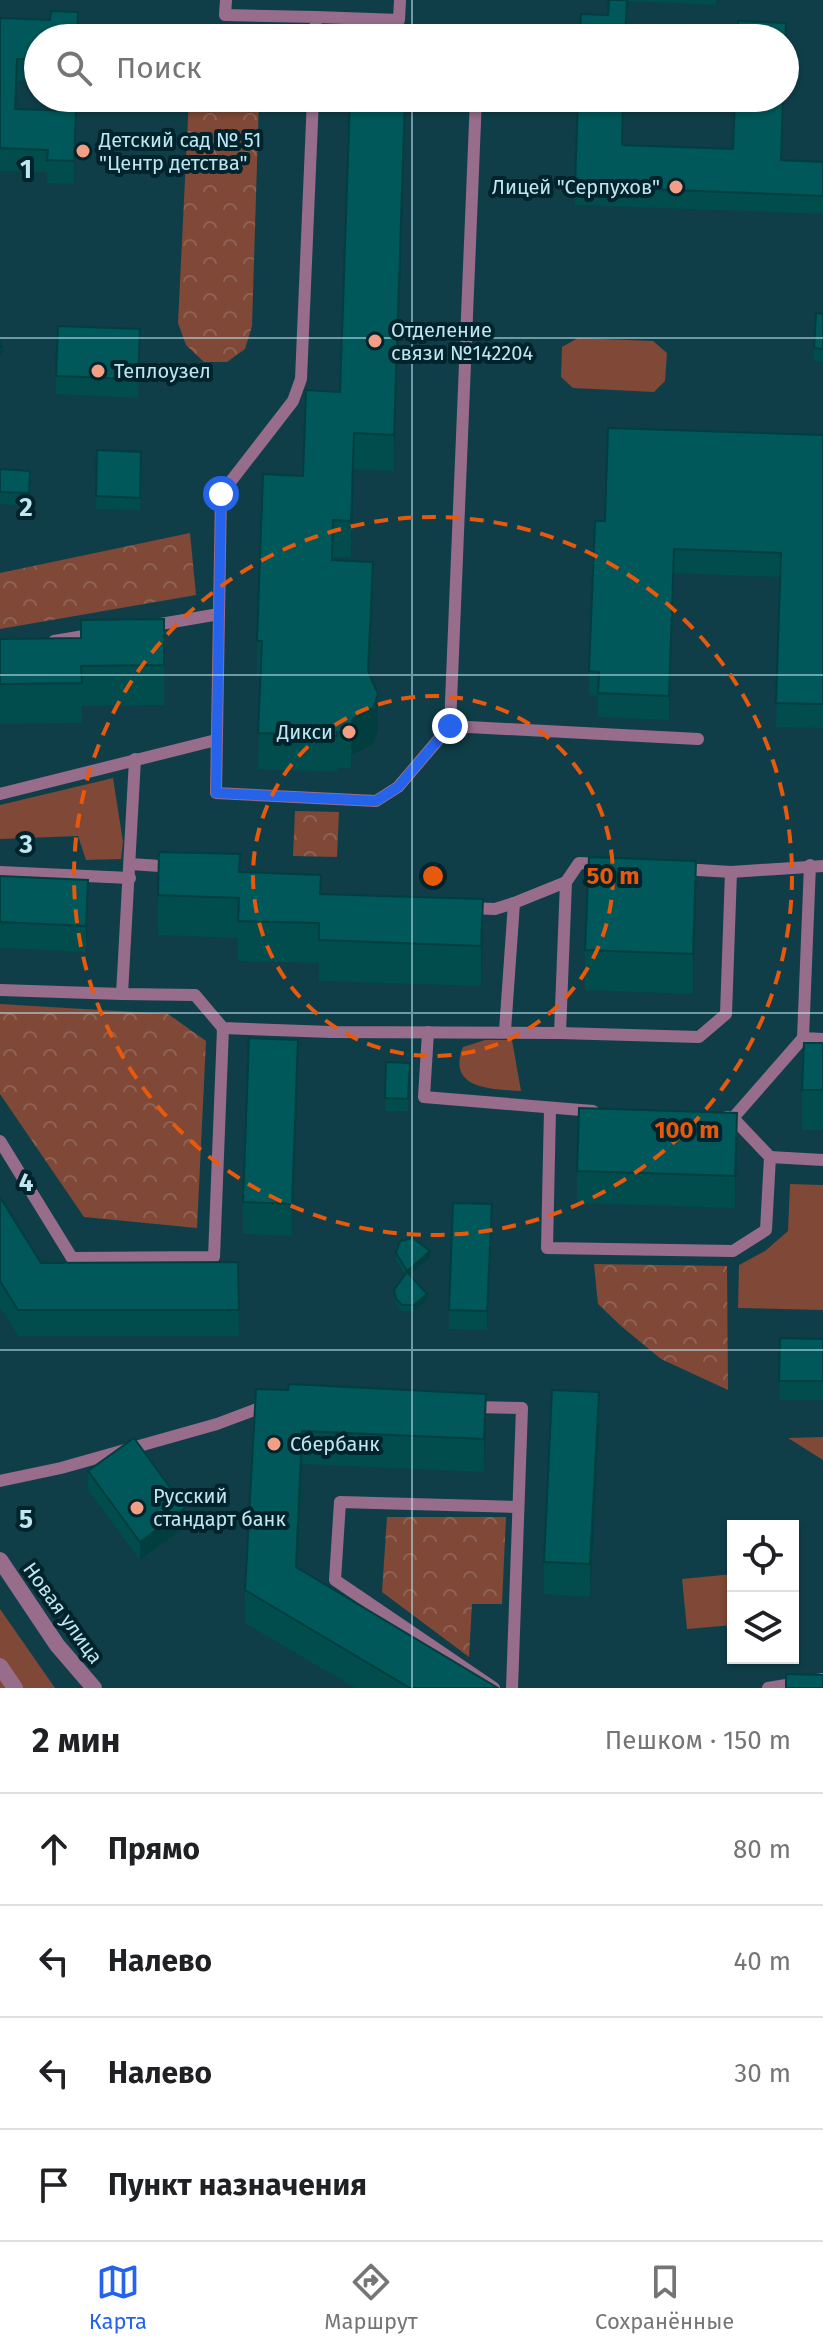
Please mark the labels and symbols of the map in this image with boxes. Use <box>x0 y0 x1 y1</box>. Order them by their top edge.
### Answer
place label: Детский сад № 51 "Центр детства" <box>98 128 261 175</box>
marker: Детский сад № 51 "Центр детства" <box>74 142 92 160</box>
text: 1 <box>20 154 32 185</box>
place label: Лицей "Серпухов" <box>492 175 660 199</box>
marker: Лицей "Серпухов" <box>667 178 685 196</box>
place label: Отделение связи №142204 <box>391 318 533 365</box>
marker: Отделение связи №142204 <box>366 332 384 350</box>
place label: Теплоузел <box>114 359 211 383</box>
marker: Теплоузел <box>89 362 107 380</box>
route start <box>203 476 239 512</box>
text: 2 <box>19 492 33 523</box>
route end <box>432 708 468 744</box>
place label: Дикси <box>276 720 333 744</box>
marker: Дикси <box>340 723 358 741</box>
text: 3 <box>18 829 33 860</box>
centre of rings <box>419 862 447 890</box>
text: 50 m <box>587 862 639 890</box>
text: 100 m <box>654 1116 720 1144</box>
text: 4 <box>19 1167 34 1198</box>
place label: Сбербанк <box>290 1432 380 1456</box>
marker: Сбербанк <box>265 1435 283 1453</box>
place label: Русский стандарт банк <box>153 1484 286 1531</box>
marker: Русский стандарт банк <box>128 1499 146 1517</box>
text: 5 <box>19 1504 33 1535</box>
street label: Новая улица <box>18 1558 108 1668</box>

